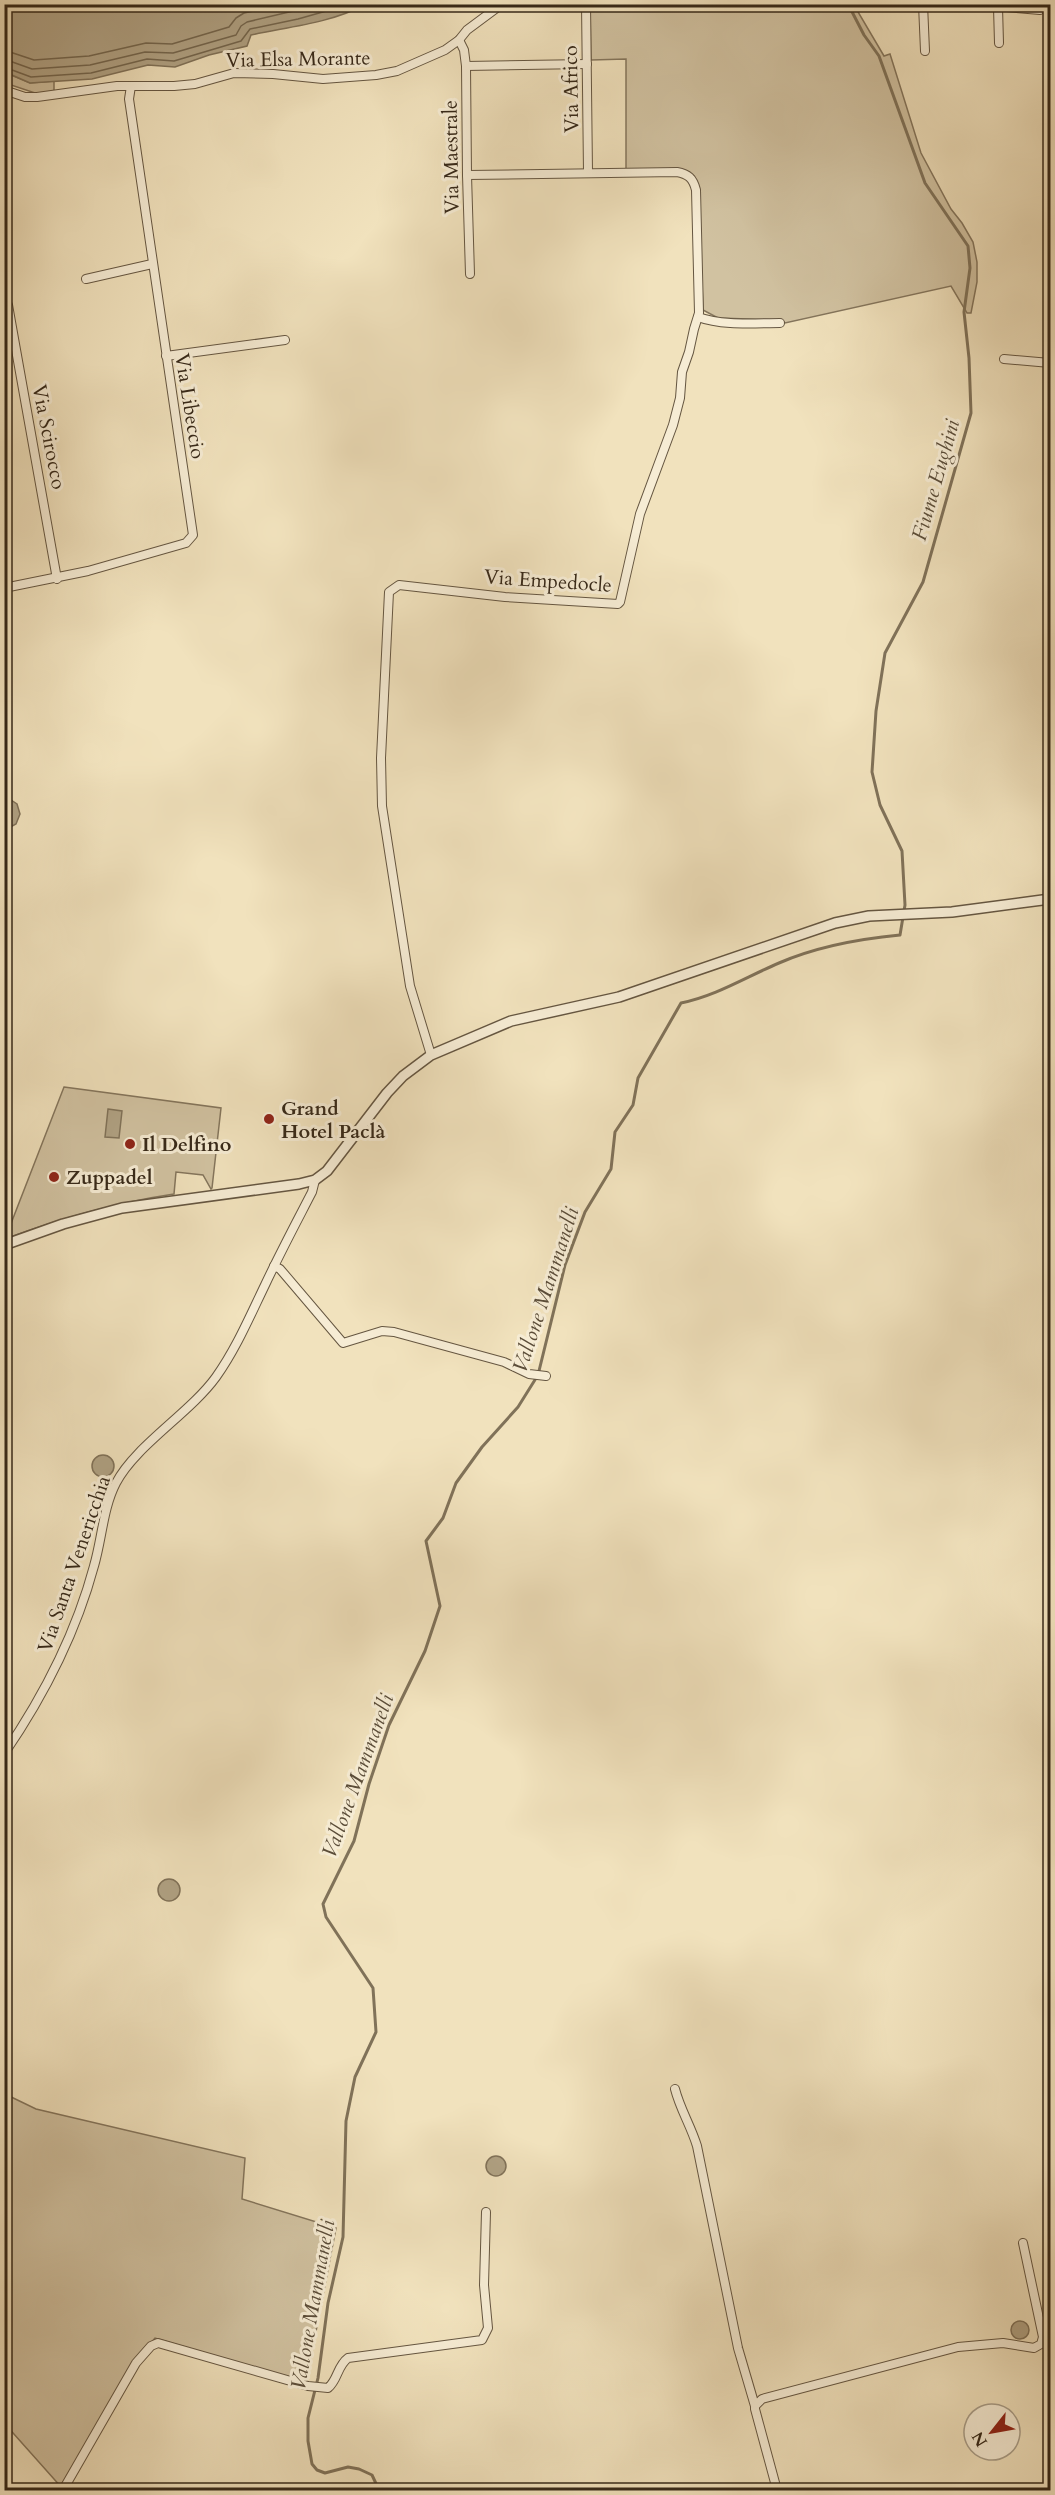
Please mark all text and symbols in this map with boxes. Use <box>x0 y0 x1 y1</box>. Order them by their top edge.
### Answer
street label: Via Elsa Morante <box>225 44 371 74</box>
street label: Via Africo <box>557 45 585 133</box>
street label: Via Maestrale <box>437 100 465 214</box>
street label: Via Libeccio <box>168 351 212 461</box>
street label: Via Scirocco <box>26 382 72 492</box>
water label: Fiume Eughini <box>905 416 967 544</box>
street label: Via Empedocle <box>483 563 613 599</box>
place label: Grand Hotel Paclà <box>281 1095 386 1145</box>
marker: Grand Hotel Paclà <box>262 1112 276 1126</box>
place label: Il Delfino <box>142 1131 232 1158</box>
marker: Il Delfino <box>123 1137 137 1151</box>
place label: Zuppadel <box>66 1164 153 1191</box>
marker: Zuppadel <box>47 1170 61 1184</box>
water label: Vallone Mammanelli <box>506 1203 587 1377</box>
street label: Via Santa Venericchia <box>31 1472 117 1656</box>
water label: Vallone Mammanelli <box>315 1690 401 1862</box>
water label: Vallone Mammanelli <box>284 2217 342 2392</box>
north arrow <box>962 2402 1022 2462</box>
text: N <box>967 2427 993 2451</box>

